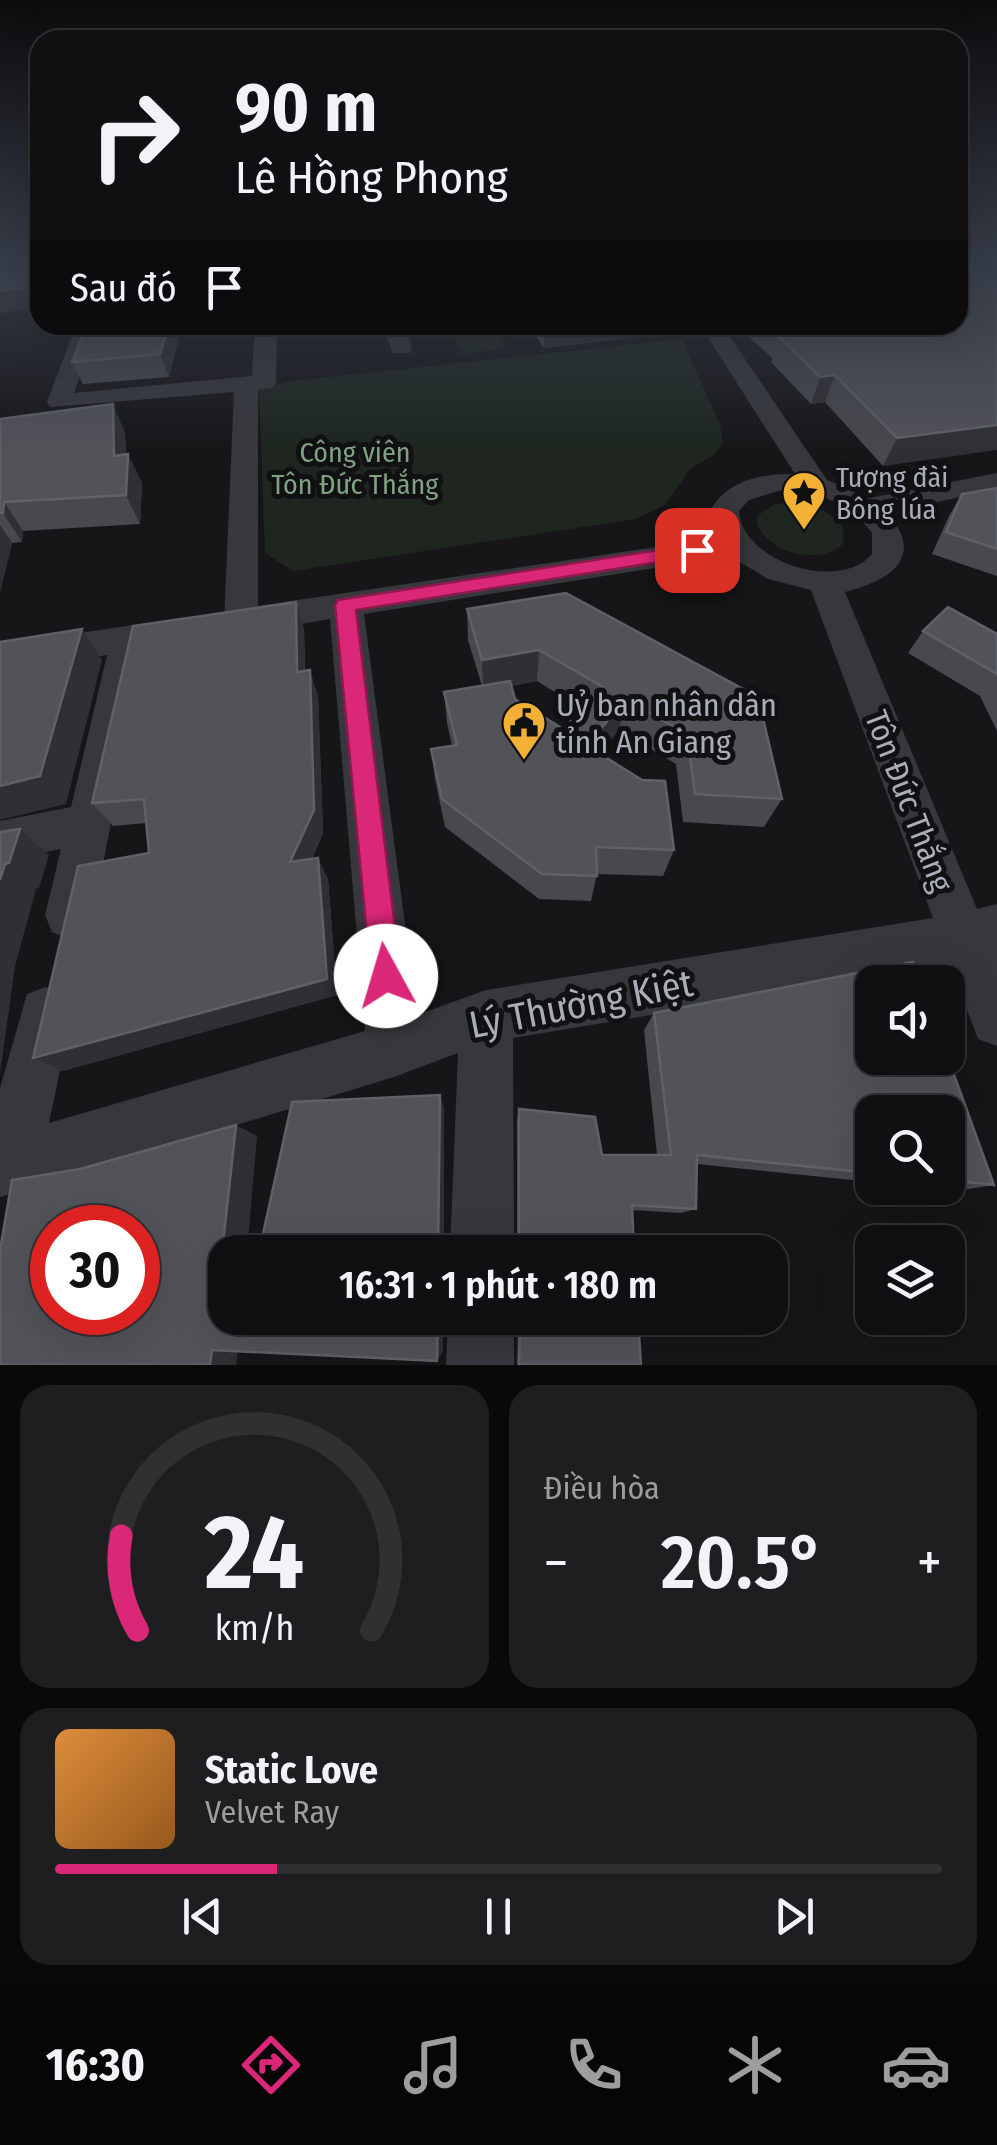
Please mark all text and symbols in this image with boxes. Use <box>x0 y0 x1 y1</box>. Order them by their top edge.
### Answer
text: 90 m <box>235 66 377 150</box>
icon: right <box>70 70 200 200</box>
text: Lê Hồng Phong <box>235 151 508 205</box>
icon: arrive <box>197 260 252 315</box>
text: Sau đó <box>70 265 177 311</box>
park label: Công viên Tôn Đức Thắng <box>272 436 439 501</box>
place label: Tượng đài Bông lúa <box>836 461 948 526</box>
place icon: Tượng đài Bông lúa <box>781 470 827 531</box>
pin <box>655 508 740 593</box>
icon: arrive <box>670 523 725 578</box>
place label: Uỷ ban nhân dân tỉnh An Giang <box>556 686 777 761</box>
public building icon: Uỷ ban nhân dân tỉnh An Giang <box>501 700 547 761</box>
street label: Tôn Đức Thắng <box>857 705 961 897</box>
position arrow <box>334 924 438 1028</box>
street label: Lý Thường Kiệt <box>466 960 697 1048</box>
map controls <box>855 965 965 1335</box>
button: sound <box>855 965 965 1075</box>
button: search <box>855 1095 965 1205</box>
speed limit sign: 30 <box>30 1205 160 1335</box>
button: layers <box>855 1225 965 1335</box>
text: 16:31 · 1 phút · 180 m <box>339 1262 657 1308</box>
text: Điều hòa <box>544 1469 660 1507</box>
text: 24 <box>203 1491 304 1616</box>
text: 20.5° <box>661 1518 824 1608</box>
text: − <box>544 1530 568 1596</box>
text: + <box>917 1530 942 1596</box>
text: km/h <box>214 1607 294 1649</box>
text: Static Love <box>205 1747 378 1793</box>
text: Velvet Ray <box>205 1793 339 1831</box>
icon: previous <box>175 1889 230 1944</box>
icon: pause <box>471 1889 526 1944</box>
icon: next <box>767 1889 822 1944</box>
icon: directions <box>236 2030 306 2100</box>
icon: music <box>398 2030 468 2100</box>
icon: phone <box>559 2030 629 2100</box>
icon: climate <box>720 2030 790 2100</box>
icon: car <box>881 2030 951 2100</box>
text: 16:30 <box>46 2038 145 2092</box>

